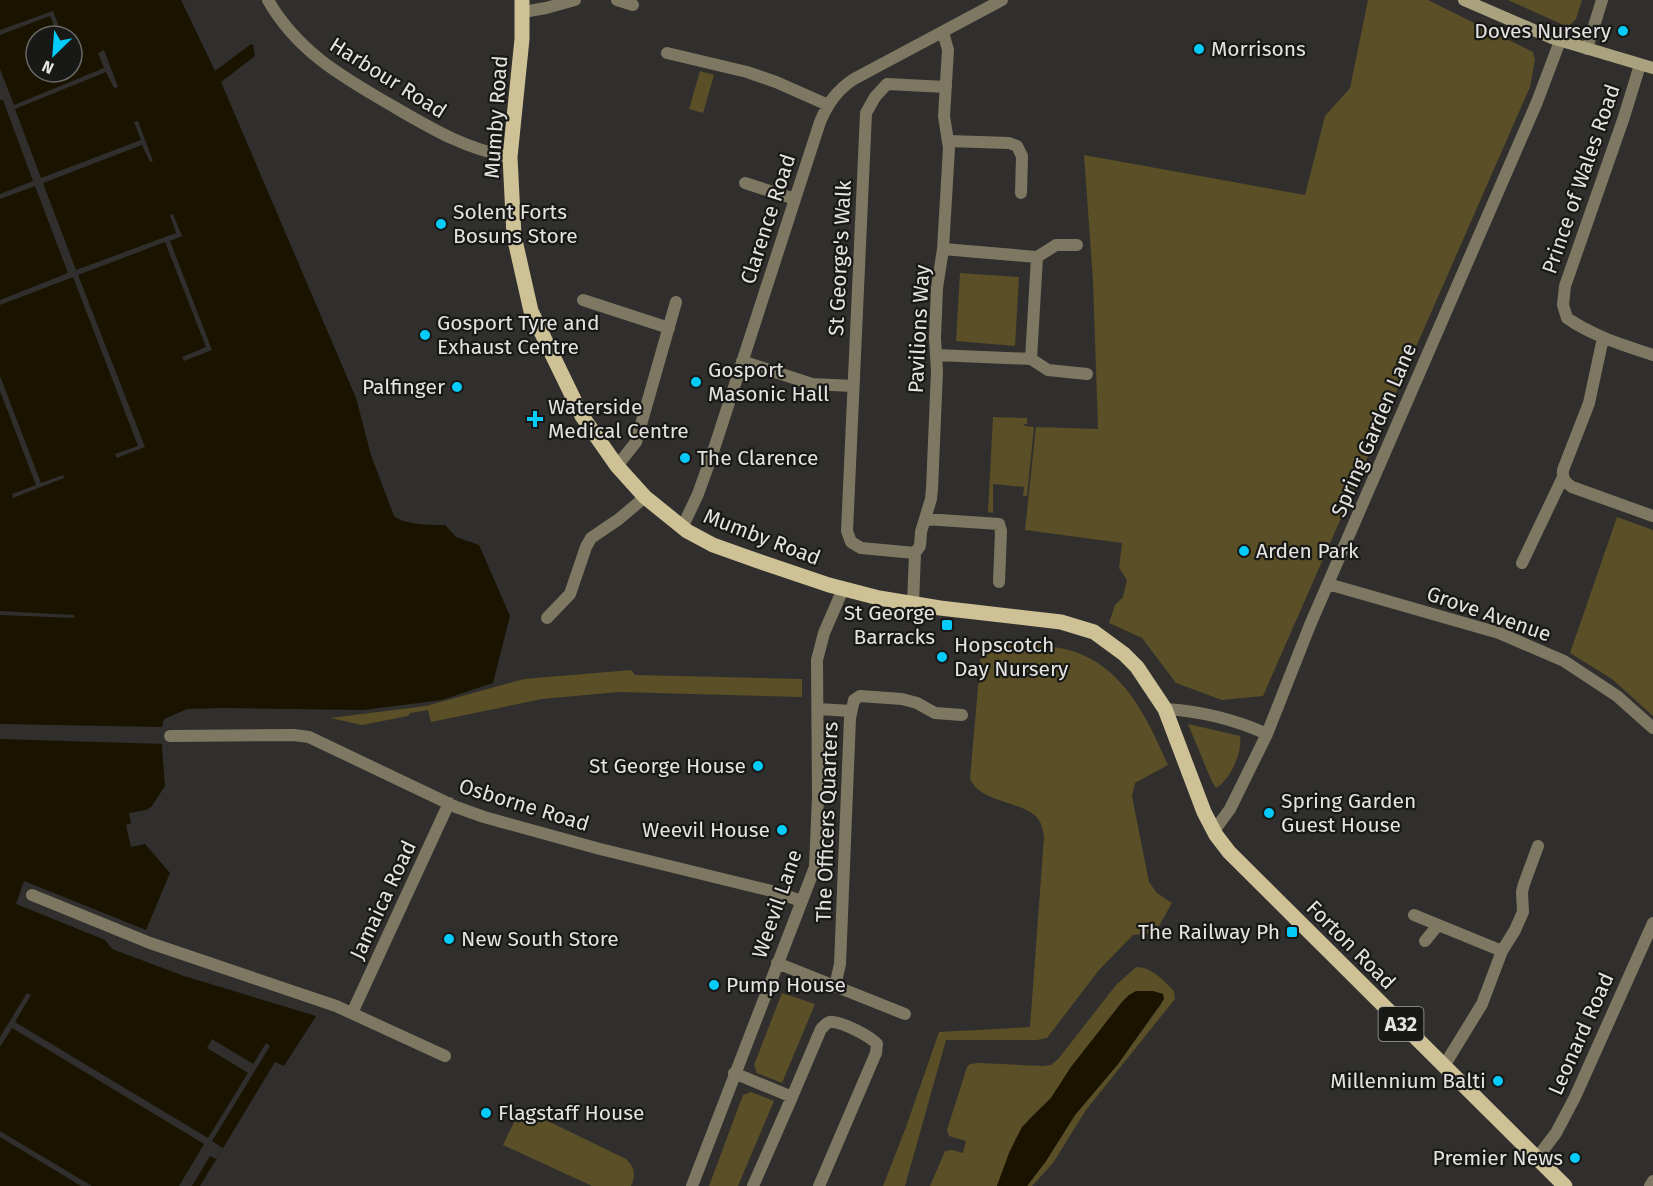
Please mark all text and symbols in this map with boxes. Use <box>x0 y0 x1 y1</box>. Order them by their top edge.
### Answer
place label: Doves Nursery <box>1474 18 1612 44</box>
north arrow <box>24 24 84 84</box>
marker: Doves Nursery <box>1616 24 1630 38</box>
street label: Harbour Road <box>325 32 451 124</box>
place label: Morrisons <box>1211 36 1306 62</box>
marker: Morrisons <box>1192 42 1206 56</box>
street label: Mumby Road <box>479 55 513 179</box>
text: N <box>39 56 57 78</box>
street label: Prince of Wales Road <box>1536 81 1626 277</box>
street label: Clarence Road <box>735 151 801 287</box>
street label: St George's Walk <box>823 179 857 336</box>
place label: Solent Forts Bosuns Store <box>453 199 578 249</box>
marker: Solent Forts Bosuns Store <box>434 217 448 231</box>
street label: Pavilions Way <box>903 263 935 394</box>
place label: Gosport Tyre and Exhaust Centre <box>437 310 599 360</box>
marker: Gosport Tyre and Exhaust Centre <box>418 328 432 342</box>
street label: Spring Garden Lane <box>1326 339 1422 521</box>
place label: Gosport Masonic Hall <box>708 357 829 407</box>
place label: Palfinger <box>362 374 445 400</box>
marker: Gosport Masonic Hall <box>689 375 703 389</box>
marker: Palfinger <box>450 380 464 394</box>
place label: Waterside Medical Centre <box>548 394 689 444</box>
marker: Waterside Medical Centre <box>526 410 544 428</box>
place label: The Clarence <box>697 445 819 471</box>
marker: The Clarence <box>678 451 692 465</box>
street label: Mumby Road <box>700 503 824 571</box>
place label: Arden Park <box>1256 538 1359 564</box>
marker: Arden Park <box>1237 544 1251 558</box>
street label: Grove Avenue <box>1423 581 1555 647</box>
place label: St George Barracks <box>844 600 935 650</box>
marker: St George Barracks <box>940 618 954 632</box>
place label: Hopscotch Day Nursery <box>954 632 1069 682</box>
marker: Hopscotch Day Nursery <box>935 650 949 664</box>
street label: The Officers Quarters <box>811 721 843 923</box>
place label: St George House <box>589 753 746 779</box>
marker: St George House <box>751 759 765 773</box>
street label: Osborne Road <box>456 773 592 837</box>
place label: Spring Garden Guest House <box>1281 788 1416 838</box>
marker: Spring Garden Guest House <box>1262 806 1276 820</box>
place label: Weevil House <box>642 817 770 843</box>
marker: Weevil House <box>775 823 789 837</box>
street label: Jamaica Road <box>344 836 422 964</box>
street label: Weevil Lane <box>746 846 808 962</box>
street label: Forton Road <box>1301 895 1401 995</box>
place label: The Railway Ph <box>1138 919 1280 945</box>
marker: The Railway Ph <box>1285 925 1299 939</box>
place label: New South Store <box>461 926 619 952</box>
marker: New South Store <box>442 932 456 946</box>
street label: Leonard Road <box>1542 969 1620 1099</box>
place label: Pump House <box>726 972 846 998</box>
marker: Pump House <box>707 978 721 992</box>
road number: A32 <box>1378 1007 1424 1041</box>
place label: Millennium Balti <box>1330 1068 1486 1094</box>
marker: Millennium Balti <box>1491 1074 1505 1088</box>
place label: Flagstaff House <box>498 1100 644 1126</box>
marker: Flagstaff House <box>479 1106 493 1120</box>
place label: Premier News <box>1433 1145 1563 1171</box>
marker: Premier News <box>1568 1151 1582 1165</box>

